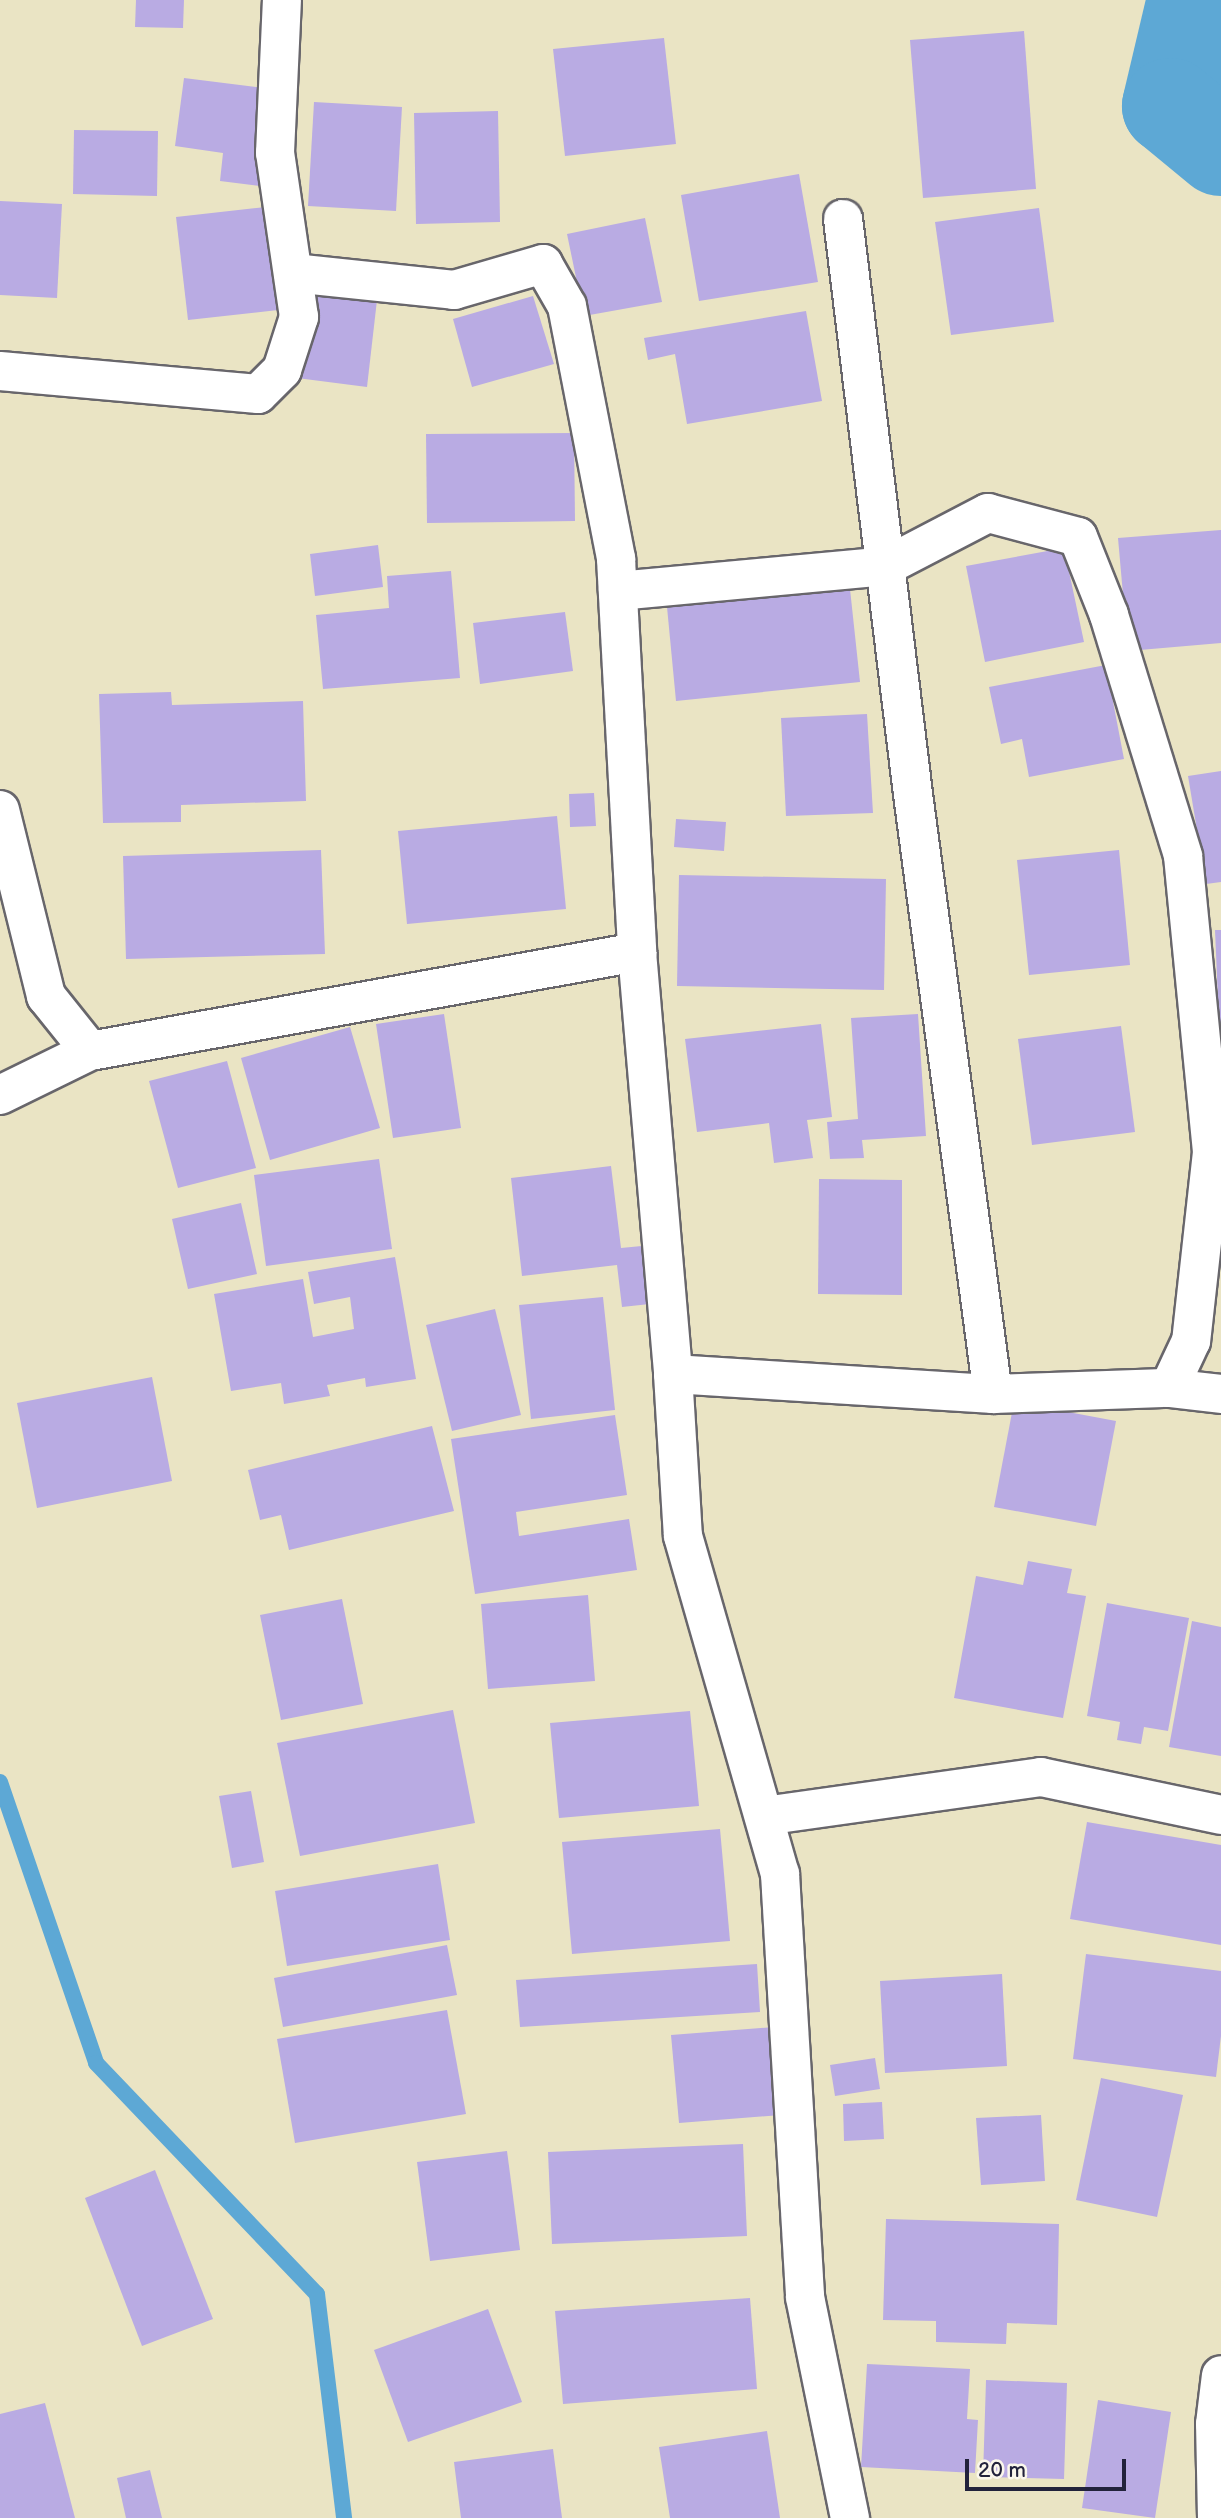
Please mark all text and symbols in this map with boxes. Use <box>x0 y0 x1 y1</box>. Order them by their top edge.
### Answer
scale bar <box>969 2444 1130 2488</box>
text: 20 m <box>978 2458 1026 2483</box>

